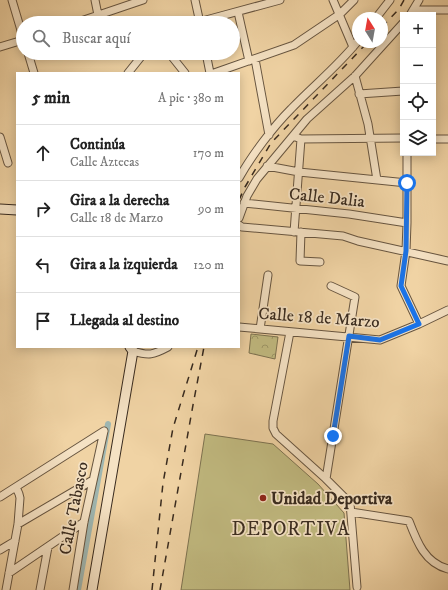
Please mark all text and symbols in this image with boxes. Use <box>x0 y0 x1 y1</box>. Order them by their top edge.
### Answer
north arrow <box>352 12 388 48</box>
map controls <box>400 12 436 156</box>
button: + <box>400 12 436 48</box>
search box <box>16 16 240 60</box>
icon: search <box>30 27 52 49</box>
text: Buscar aquí <box>62 29 130 48</box>
button: − <box>400 48 436 84</box>
button: locate <box>400 84 436 120</box>
text: 5 min <box>32 87 70 109</box>
text: A pie · 380 m <box>158 90 224 106</box>
button: layers <box>400 120 436 156</box>
text: Continúa <box>70 135 125 154</box>
icon: ahead <box>32 142 54 164</box>
text: 170 m <box>193 145 224 161</box>
text: Calle Aztecas <box>70 154 139 170</box>
route start <box>398 174 416 192</box>
street label: Calle Dalia <box>288 183 367 213</box>
text: Gira a la derecha <box>70 191 169 210</box>
icon: right <box>32 198 54 220</box>
text: 90 m <box>198 201 224 217</box>
text: Calle 18 de Marzo <box>70 210 163 226</box>
icon: left <box>32 254 54 276</box>
text: Gira a la izquierda <box>70 255 178 274</box>
text: 120 m <box>193 257 224 273</box>
street label: Calle 18 de Marzo <box>257 303 380 333</box>
icon: arrive <box>32 310 54 332</box>
text: Llegada al destino <box>70 311 179 330</box>
route end <box>324 427 342 445</box>
street label: Calle Tabasco <box>54 460 94 557</box>
place label: Unidad Deportiva <box>271 488 393 510</box>
marker: Unidad Deportiva <box>258 493 268 503</box>
district label: DEPORTIVA <box>232 518 350 541</box>

